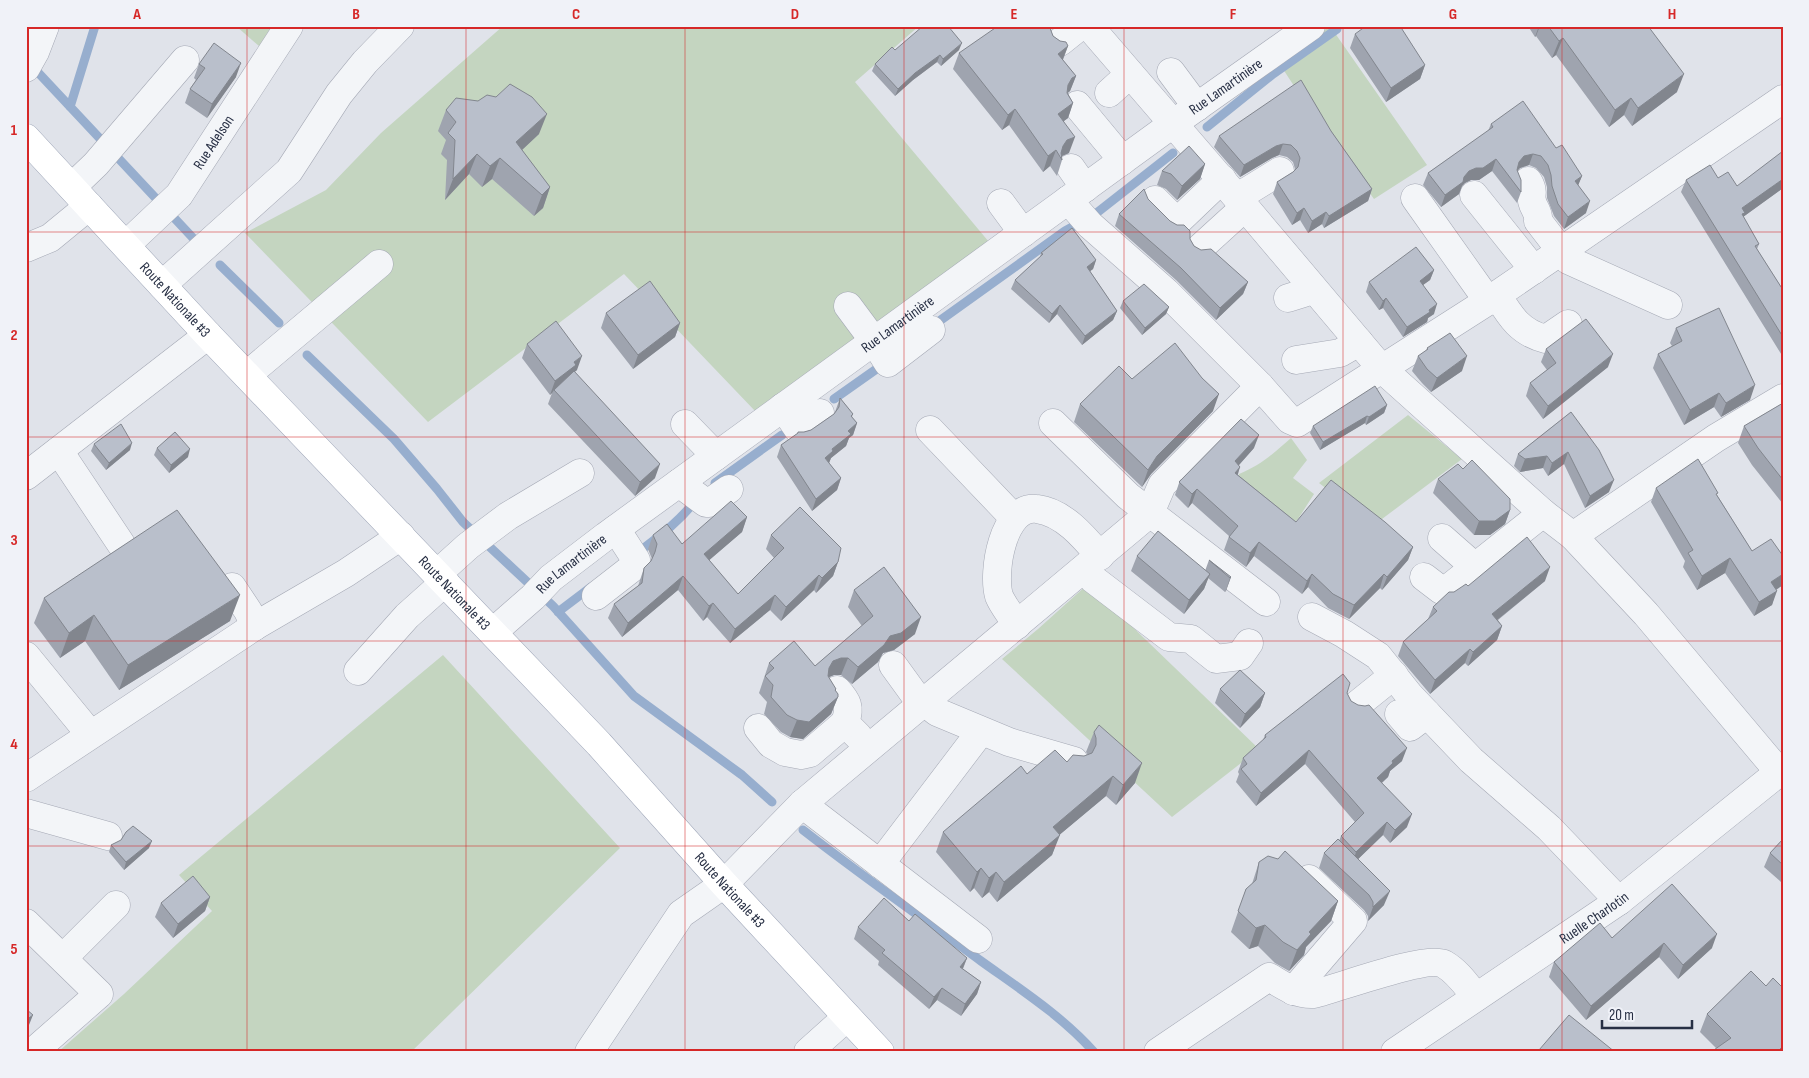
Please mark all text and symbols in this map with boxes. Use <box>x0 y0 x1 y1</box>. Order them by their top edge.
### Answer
text: A <box>132 5 141 24</box>
text: B <box>352 5 360 24</box>
text: C <box>572 5 580 24</box>
text: D <box>791 5 799 24</box>
text: E <box>1011 5 1018 24</box>
text: F <box>1230 5 1237 24</box>
text: G <box>1449 5 1457 24</box>
text: H <box>1668 5 1676 24</box>
street label: Rue Lamartinière <box>1185 54 1266 119</box>
street label: Rue Adelson <box>189 112 238 173</box>
text: 1 <box>11 121 18 140</box>
street label: Route Nationale #3 <box>135 258 214 342</box>
street label: Rue Lamartinière <box>858 292 938 357</box>
text: 2 <box>10 326 18 345</box>
street label: Rue Lamartinière <box>532 530 611 598</box>
text: 3 <box>10 531 18 550</box>
street label: Route Nationale #3 <box>414 552 494 634</box>
text: 4 <box>10 735 18 754</box>
street label: Route Nationale #3 <box>690 848 769 932</box>
street label: Ruelle Charlotin <box>1556 888 1633 948</box>
text: 5 <box>10 940 18 959</box>
scale bar <box>1602 998 1692 1030</box>
text: 20 m <box>1609 1006 1634 1025</box>

